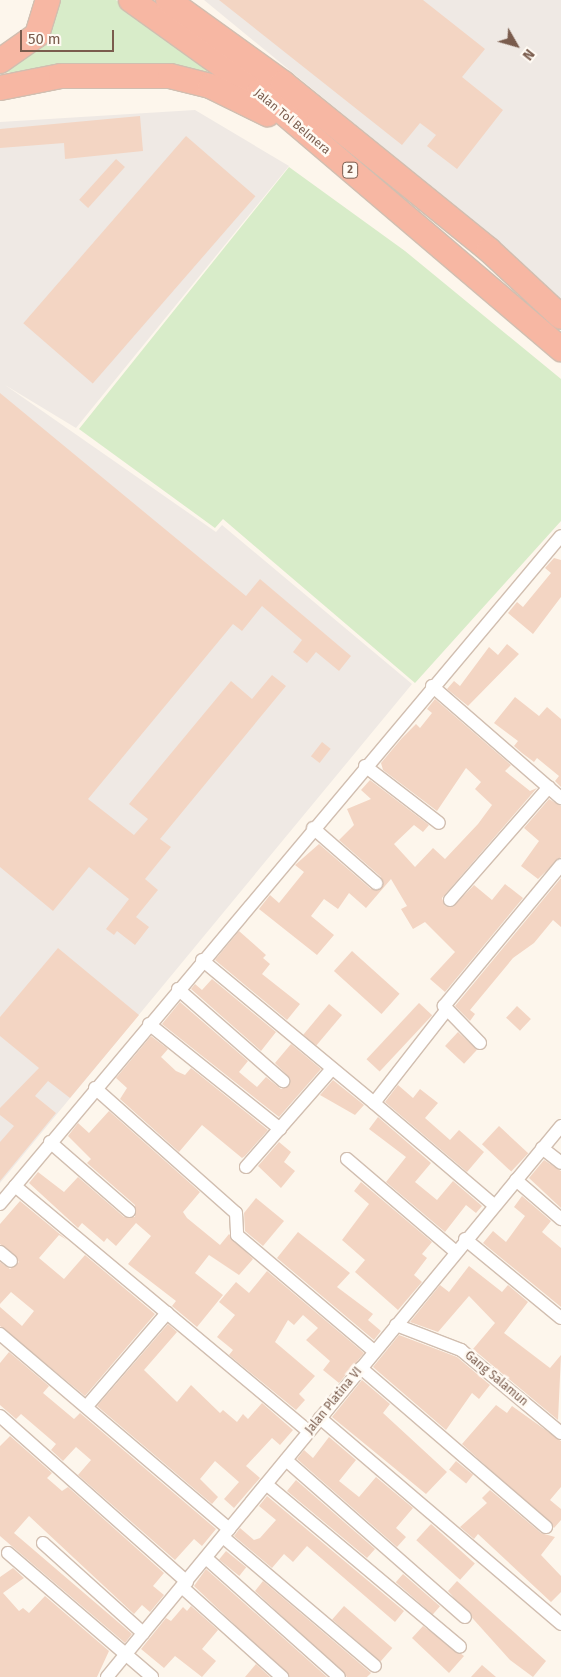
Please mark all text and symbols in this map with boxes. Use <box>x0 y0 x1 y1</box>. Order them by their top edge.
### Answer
scale bar <box>22 20 116 52</box>
north arrow <box>491 20 541 70</box>
text: 50 m <box>28 30 61 48</box>
text: N <box>519 46 538 63</box>
street label: Jalan Tol Belmera <box>251 86 333 158</box>
road number: 2 <box>341 162 359 178</box>
street label: Gang Salamun <box>462 1348 530 1410</box>
street label: Jalan Platina VI <box>303 1365 365 1437</box>

